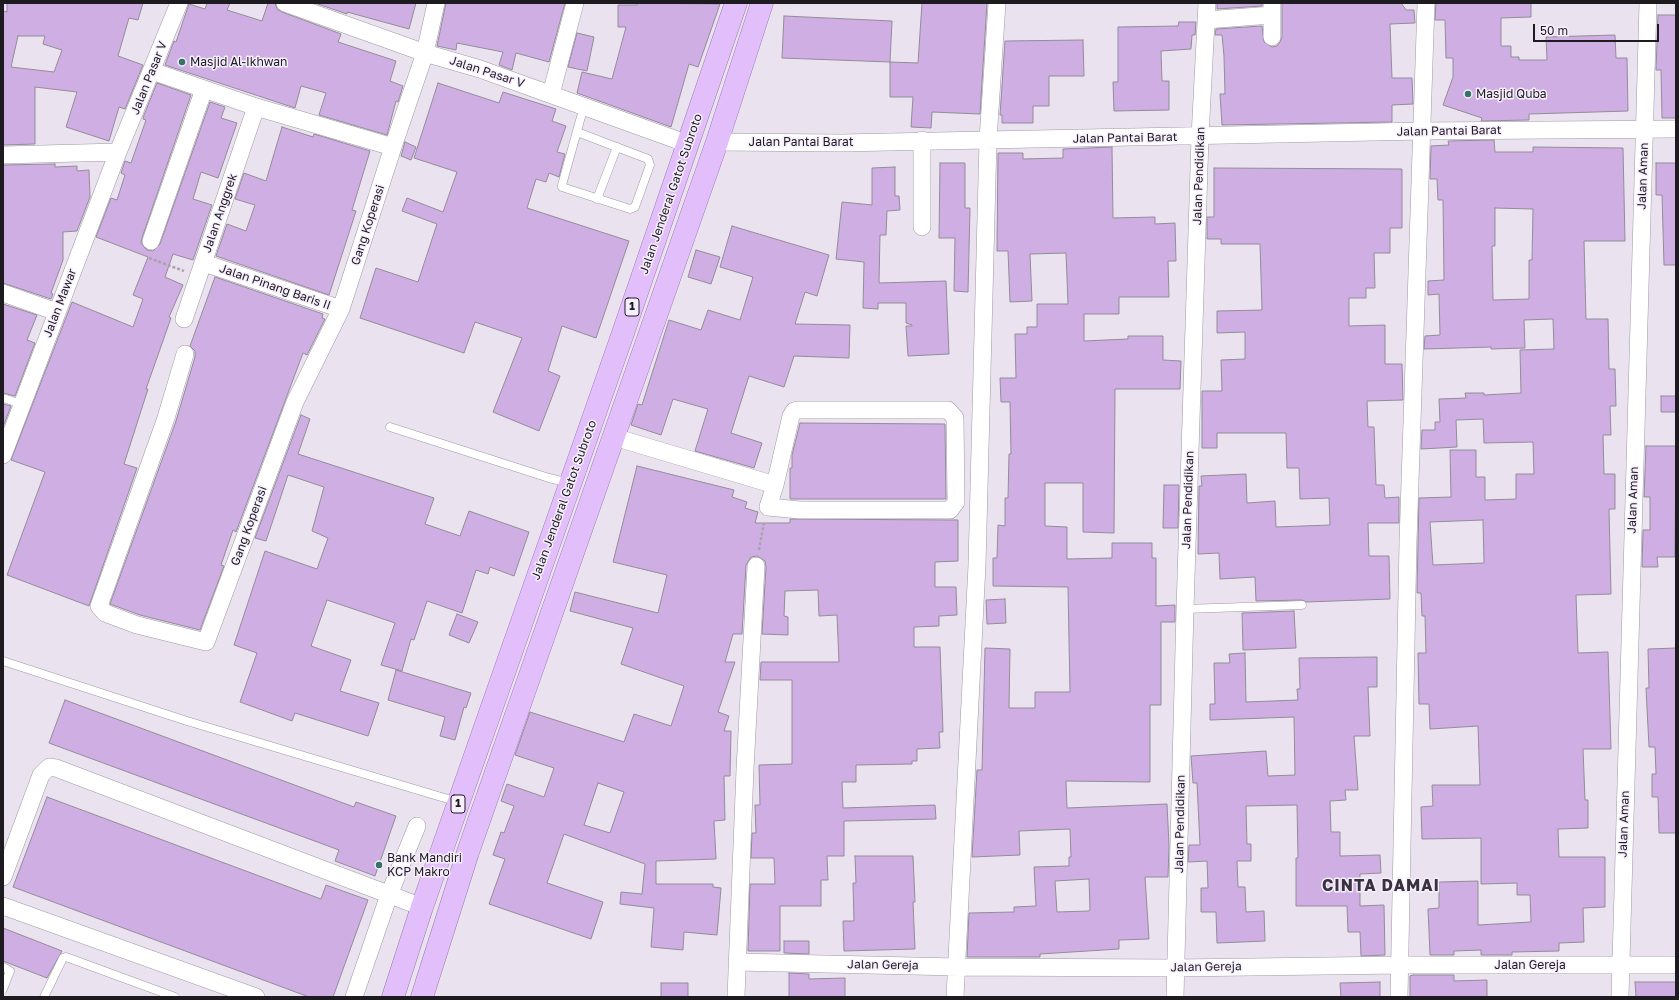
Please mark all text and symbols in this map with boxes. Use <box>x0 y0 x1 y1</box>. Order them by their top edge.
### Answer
scale bar <box>1535 16 1661 42</box>
text: 50 m <box>1540 23 1568 38</box>
street label: Jalan Pasar V <box>128 39 170 117</box>
street label: Jalan Pasar V <box>448 53 526 91</box>
place label: Masjid Al-Ikhwan <box>190 55 287 69</box>
marker: Masjid Al-Ikhwan <box>177 57 187 67</box>
place label: Masjid Quba <box>1476 87 1547 101</box>
marker: Masjid Quba <box>1463 89 1473 99</box>
street label: Jalan Jenderal Gatot Subroto <box>637 112 705 276</box>
street label: Jalan Pantai Barat <box>1396 123 1502 139</box>
street label: Jalan Pendidikan <box>1190 127 1208 225</box>
street label: Jalan Pantai Barat <box>1072 130 1178 146</box>
street label: Jalan Pantai Barat <box>749 135 853 149</box>
street label: Jalan Aman <box>1635 142 1651 210</box>
street label: Jalan Anggrek <box>200 171 240 255</box>
street label: Gang Koperasi <box>348 183 388 267</box>
street label: Jalan Pinang Baris II <box>217 261 333 313</box>
street label: Jalan Mawar <box>40 267 80 339</box>
road number: 1 <box>625 298 639 316</box>
street label: Jalan Jenderal Gatot Subroto <box>528 418 600 582</box>
street label: Jalan Pendidikan <box>1179 451 1197 549</box>
street label: Jalan Aman <box>1625 466 1641 534</box>
street label: Gang Koperasi <box>228 484 270 568</box>
street label: Jalan Pendidikan <box>1172 775 1188 873</box>
street label: Jalan Aman <box>1616 790 1632 858</box>
road number: 1 <box>451 795 465 813</box>
place label: Bank Mandiri KCP Makro <box>387 851 462 879</box>
marker: Bank Mandiri KCP Makro <box>374 860 384 870</box>
district label: CINTA DAMAI <box>1322 876 1440 896</box>
street label: Jalan Gereja <box>847 957 919 973</box>
street label: Jalan Gereja <box>1494 958 1566 972</box>
street label: Jalan Gereja <box>1170 959 1242 975</box>

